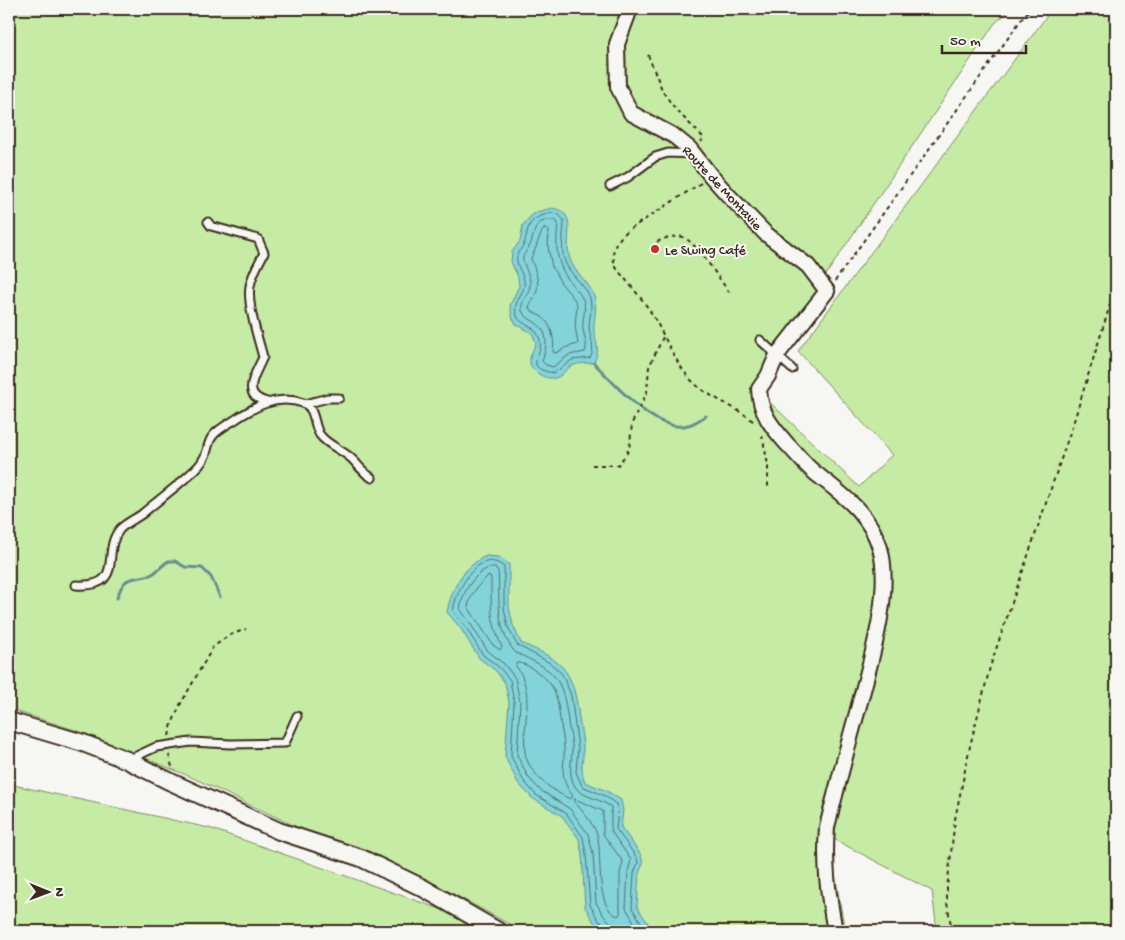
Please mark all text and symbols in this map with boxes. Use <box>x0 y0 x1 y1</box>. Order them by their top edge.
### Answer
scale bar <box>942 22 1026 54</box>
text: 50 m <box>950 33 981 51</box>
street label: Route de Montavie <box>678 143 765 235</box>
marker: Le Swing Café <box>649 243 661 255</box>
place label: Le Swing Café <box>665 243 747 260</box>
north arrow <box>22 868 72 918</box>
text: N <box>50 887 67 897</box>

